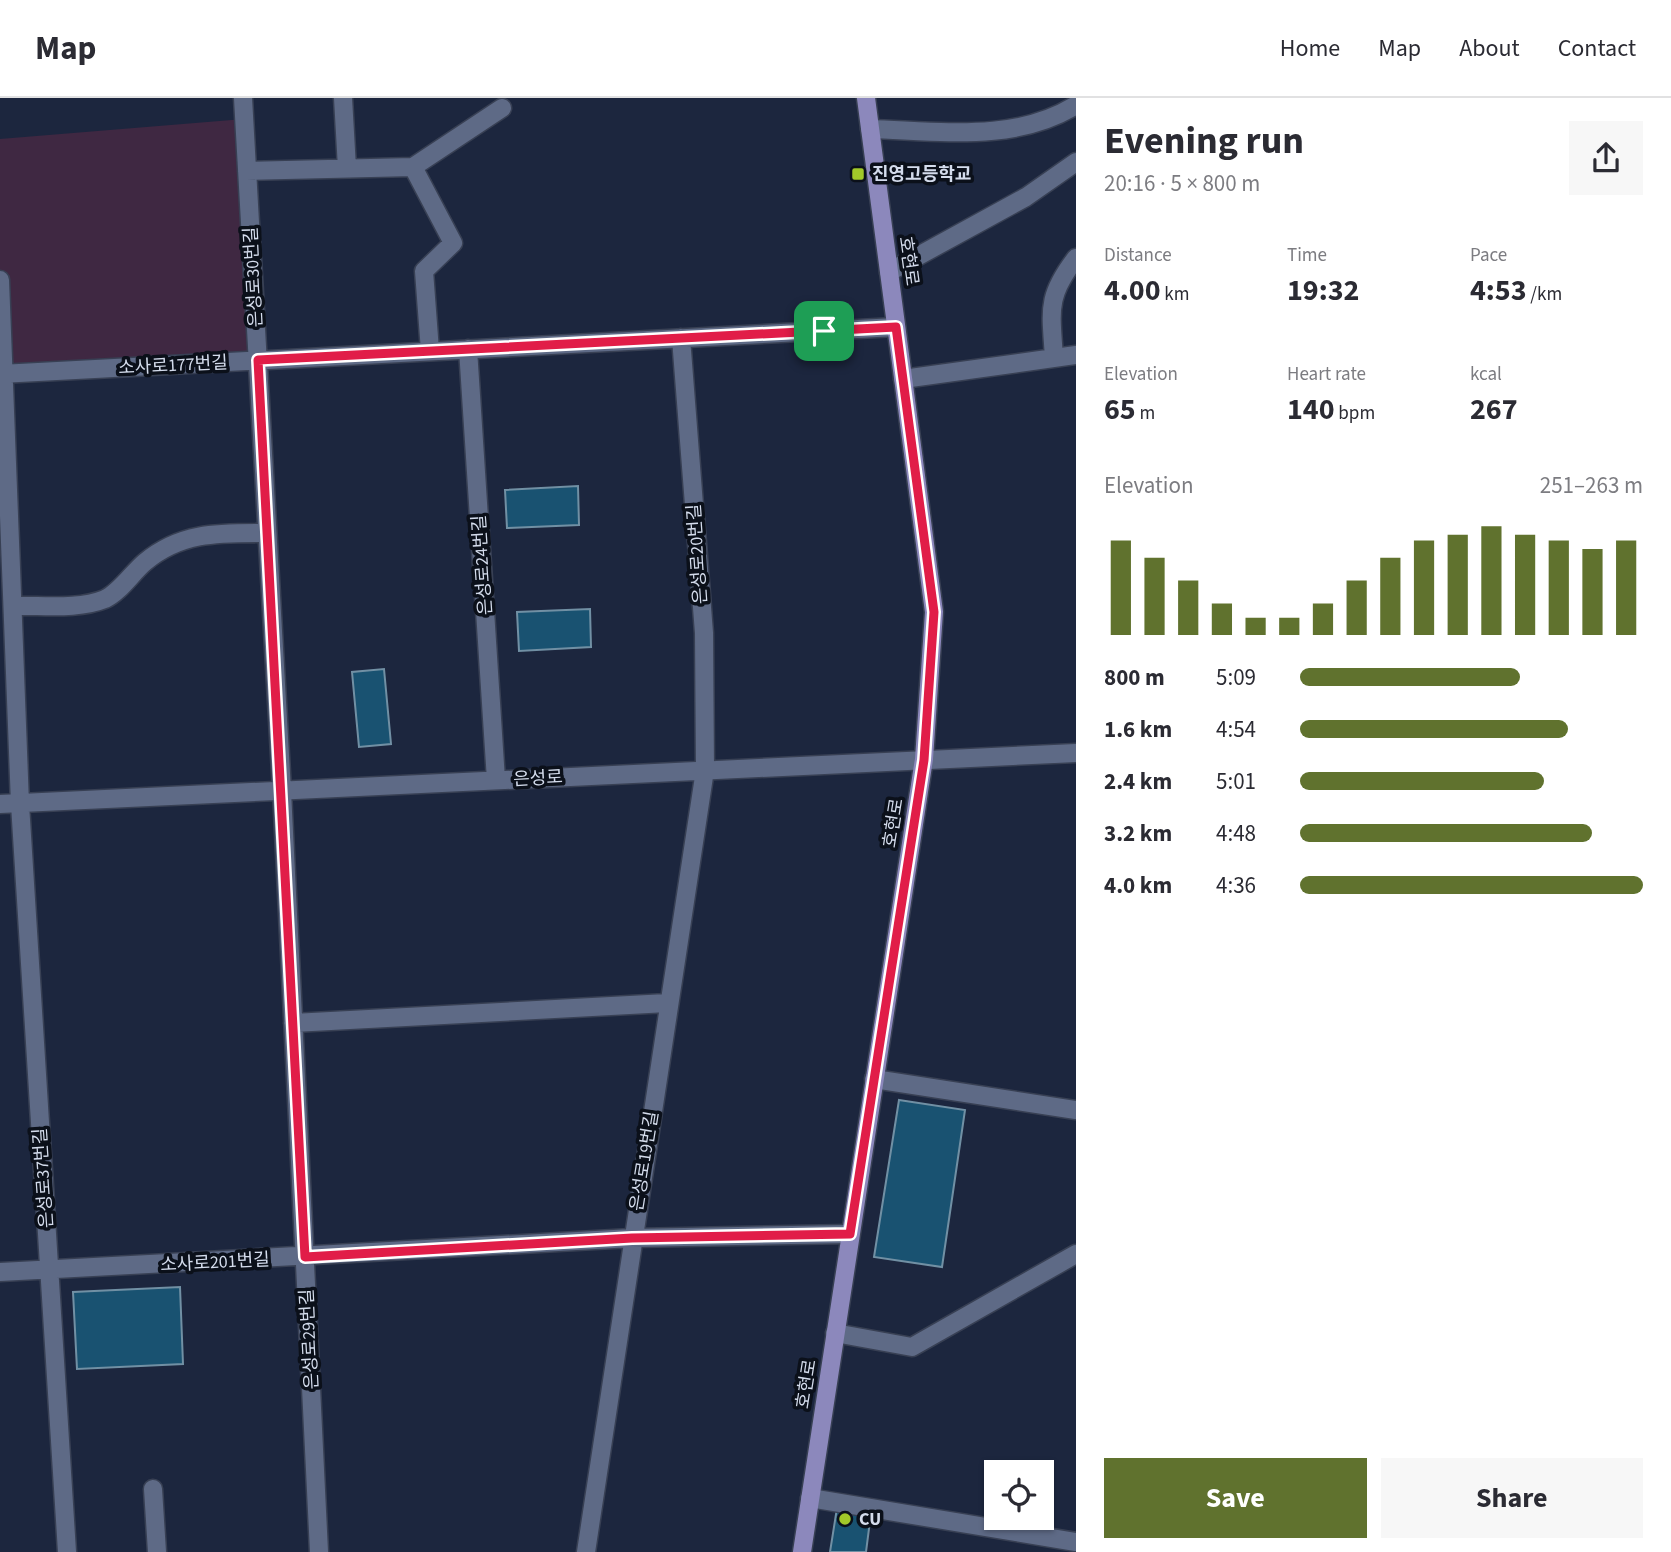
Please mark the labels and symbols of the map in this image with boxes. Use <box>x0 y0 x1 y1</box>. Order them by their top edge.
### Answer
place label: 진영고등학교 <box>872 162 971 187</box>
marker: 진영고등학교 <box>850 166 866 182</box>
street label: 은성로30번길 <box>238 226 269 328</box>
street label: 호현로 <box>893 235 924 287</box>
pin <box>794 301 854 361</box>
street label: 소사로177번길 <box>118 350 228 381</box>
street label: 은성로20번길 <box>682 503 713 605</box>
street label: 은성로24번길 <box>467 514 498 616</box>
street label: 은성로 <box>513 765 563 792</box>
street label: 호현로 <box>877 797 910 850</box>
street label: 은성로19번길 <box>624 1109 665 1213</box>
street label: 은성로37번길 <box>28 1127 59 1229</box>
street label: 소사로201번길 <box>160 1247 270 1278</box>
street label: 은성로29번길 <box>294 1288 325 1390</box>
street label: 호현로 <box>790 1358 823 1411</box>
place label: CU <box>859 1507 881 1532</box>
marker: CU <box>837 1511 853 1527</box>

